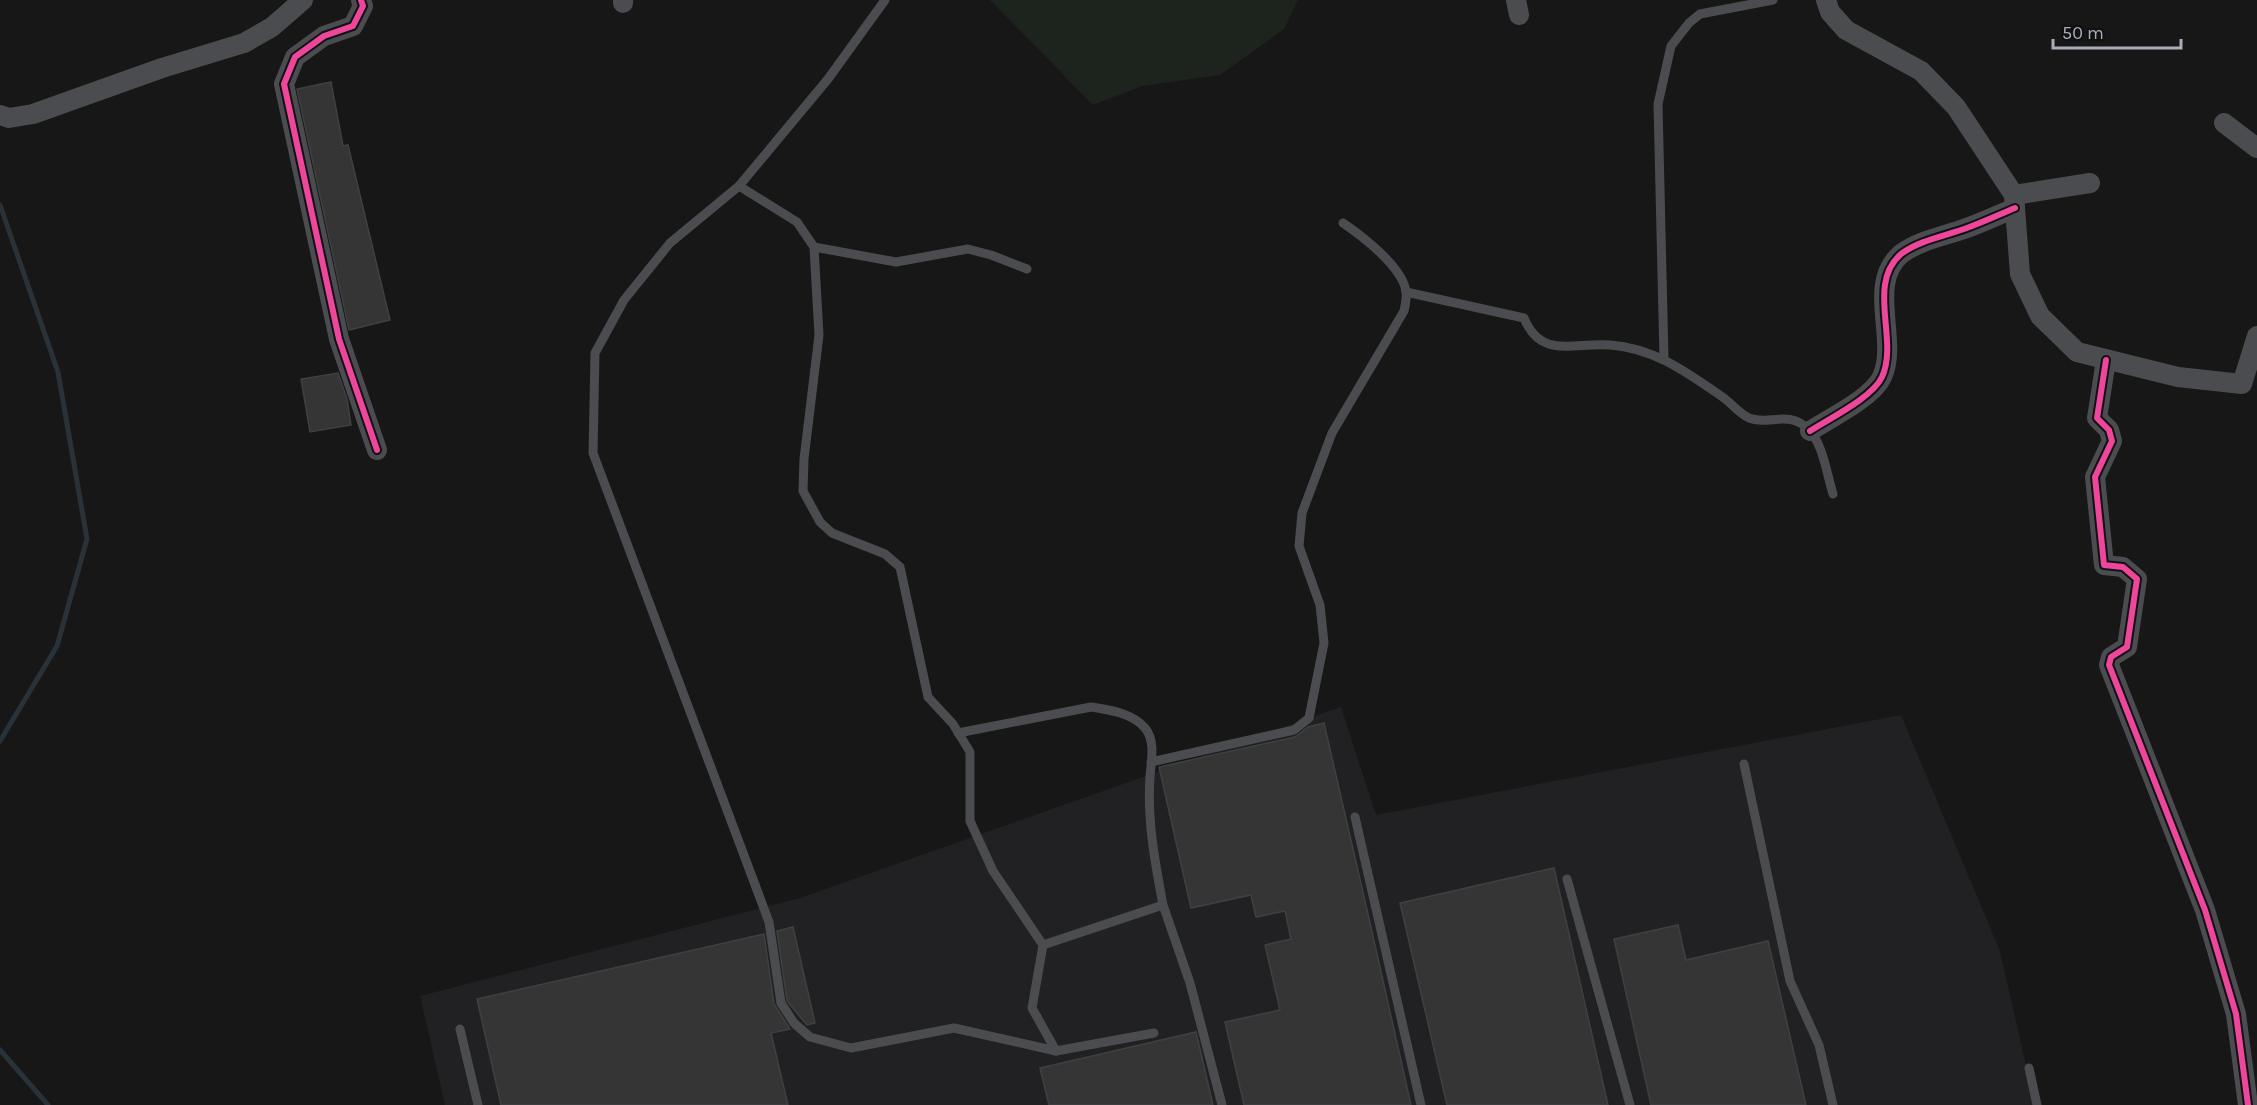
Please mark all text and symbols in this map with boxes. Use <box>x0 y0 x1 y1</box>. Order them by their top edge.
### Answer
scale bar <box>2053 12 2180 50</box>
text: 50 m <box>2062 22 2104 44</box>

